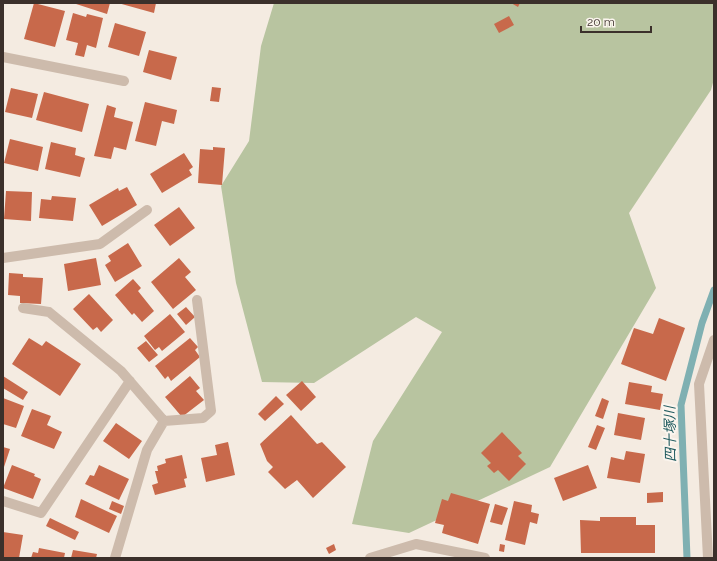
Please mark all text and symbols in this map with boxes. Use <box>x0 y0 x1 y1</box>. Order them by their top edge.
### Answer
scale bar <box>581 8 651 34</box>
text: 20 m <box>587 15 615 29</box>
water label: 四十塚川 <box>661 404 678 462</box>

